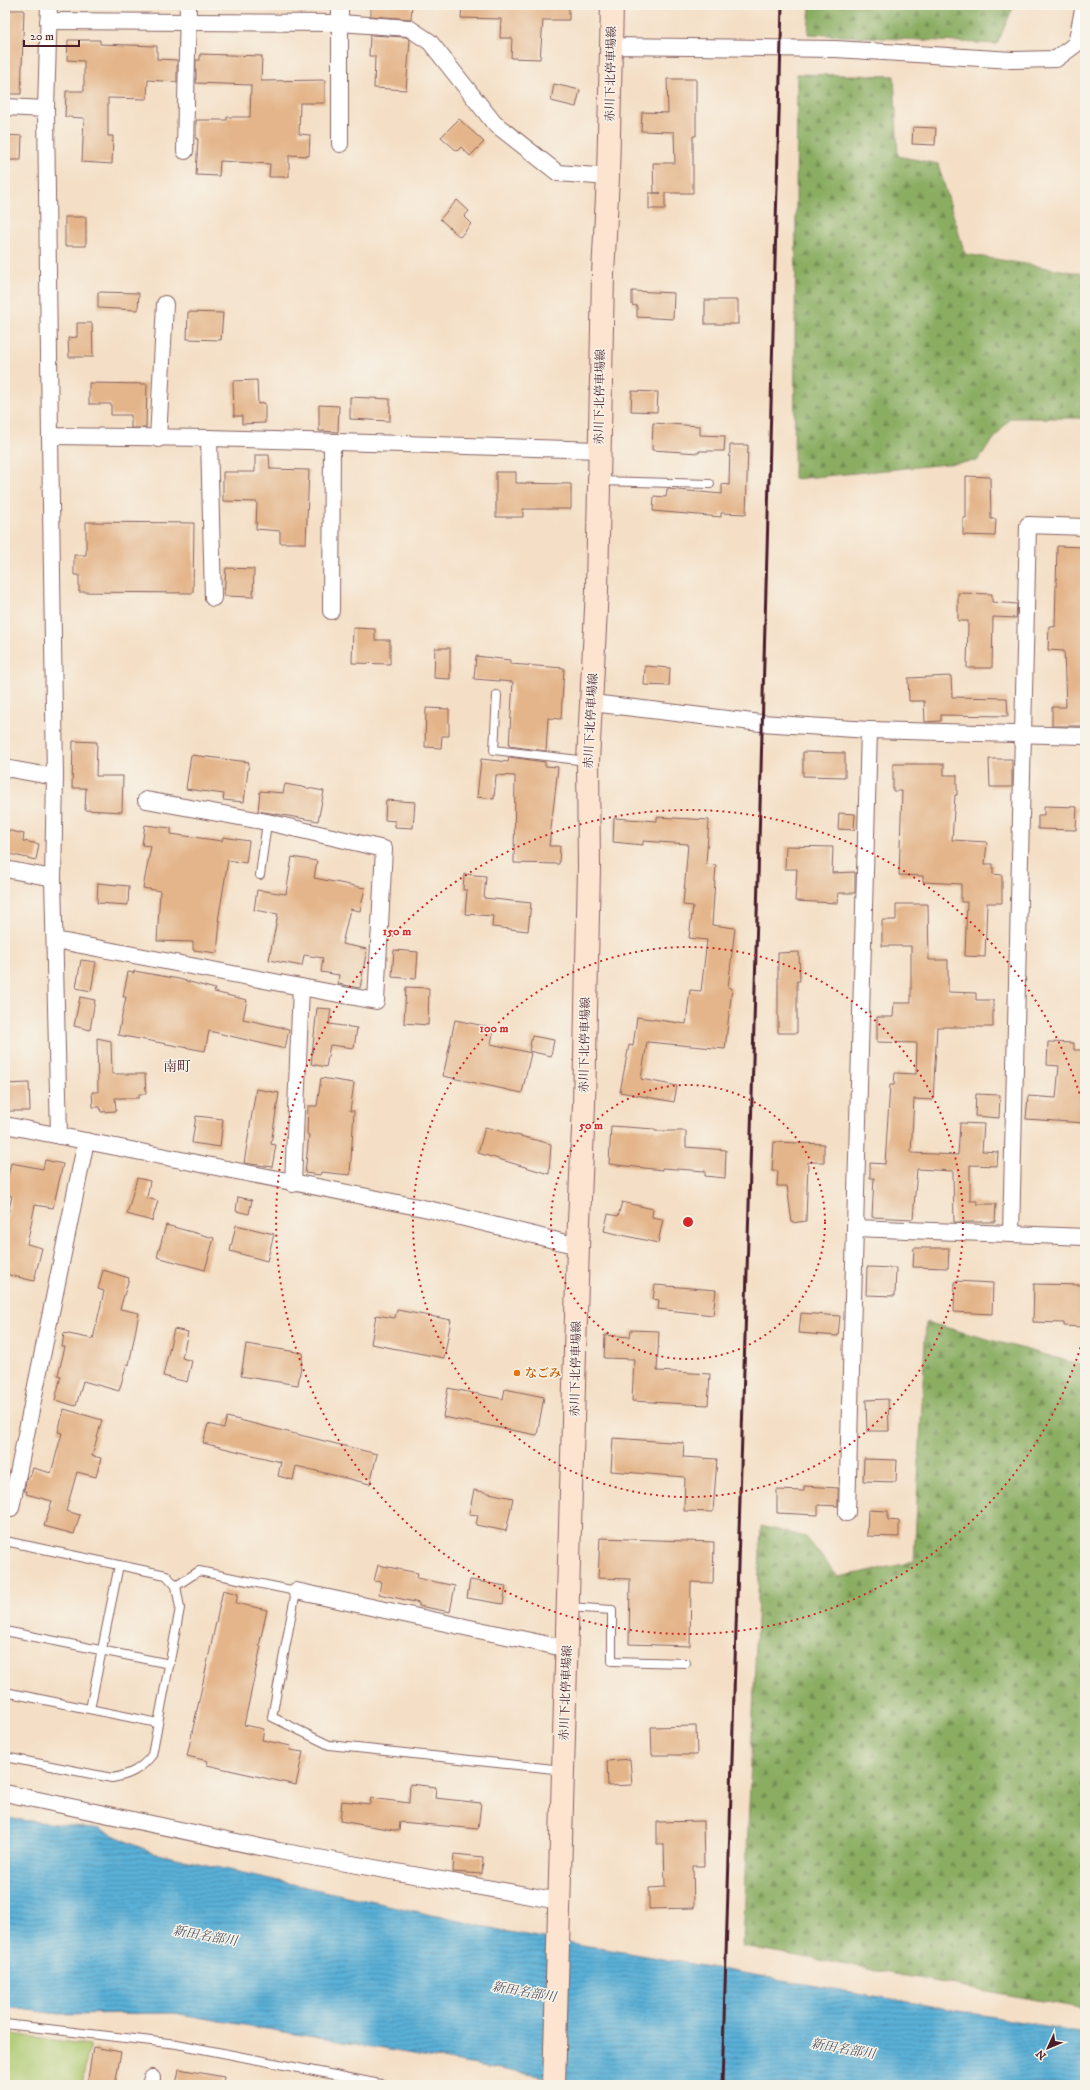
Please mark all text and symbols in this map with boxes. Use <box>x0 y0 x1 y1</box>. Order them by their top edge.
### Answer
scale bar <box>24 22 79 48</box>
street label: 赤川下北停車場線 <box>603 26 619 122</box>
text: 20 m <box>30 29 54 44</box>
street label: 赤川下北停車場線 <box>592 349 608 445</box>
street label: 赤川下北停車場線 <box>581 673 601 769</box>
text: 150 m <box>383 924 411 939</box>
street label: 赤川下北停車場線 <box>577 997 593 1093</box>
text: 100 m <box>480 1021 508 1036</box>
district label: 南町 <box>163 1058 191 1076</box>
text: 50 m <box>578 1118 603 1133</box>
centre of rings <box>681 1215 695 1229</box>
street label: 赤川下北停車場線 <box>568 1321 584 1417</box>
place label: なごみ <box>525 1366 561 1381</box>
marker: なごみ <box>512 1368 522 1378</box>
street label: 赤川下北停車場線 <box>557 1645 575 1741</box>
water label: 新田名部川 <box>172 1922 240 1950</box>
water label: 新田名部川 <box>491 1978 559 2006</box>
north arrow <box>1028 2028 1068 2068</box>
water label: 新田名部川 <box>810 2035 878 2063</box>
text: N <box>1033 2046 1050 2062</box>

